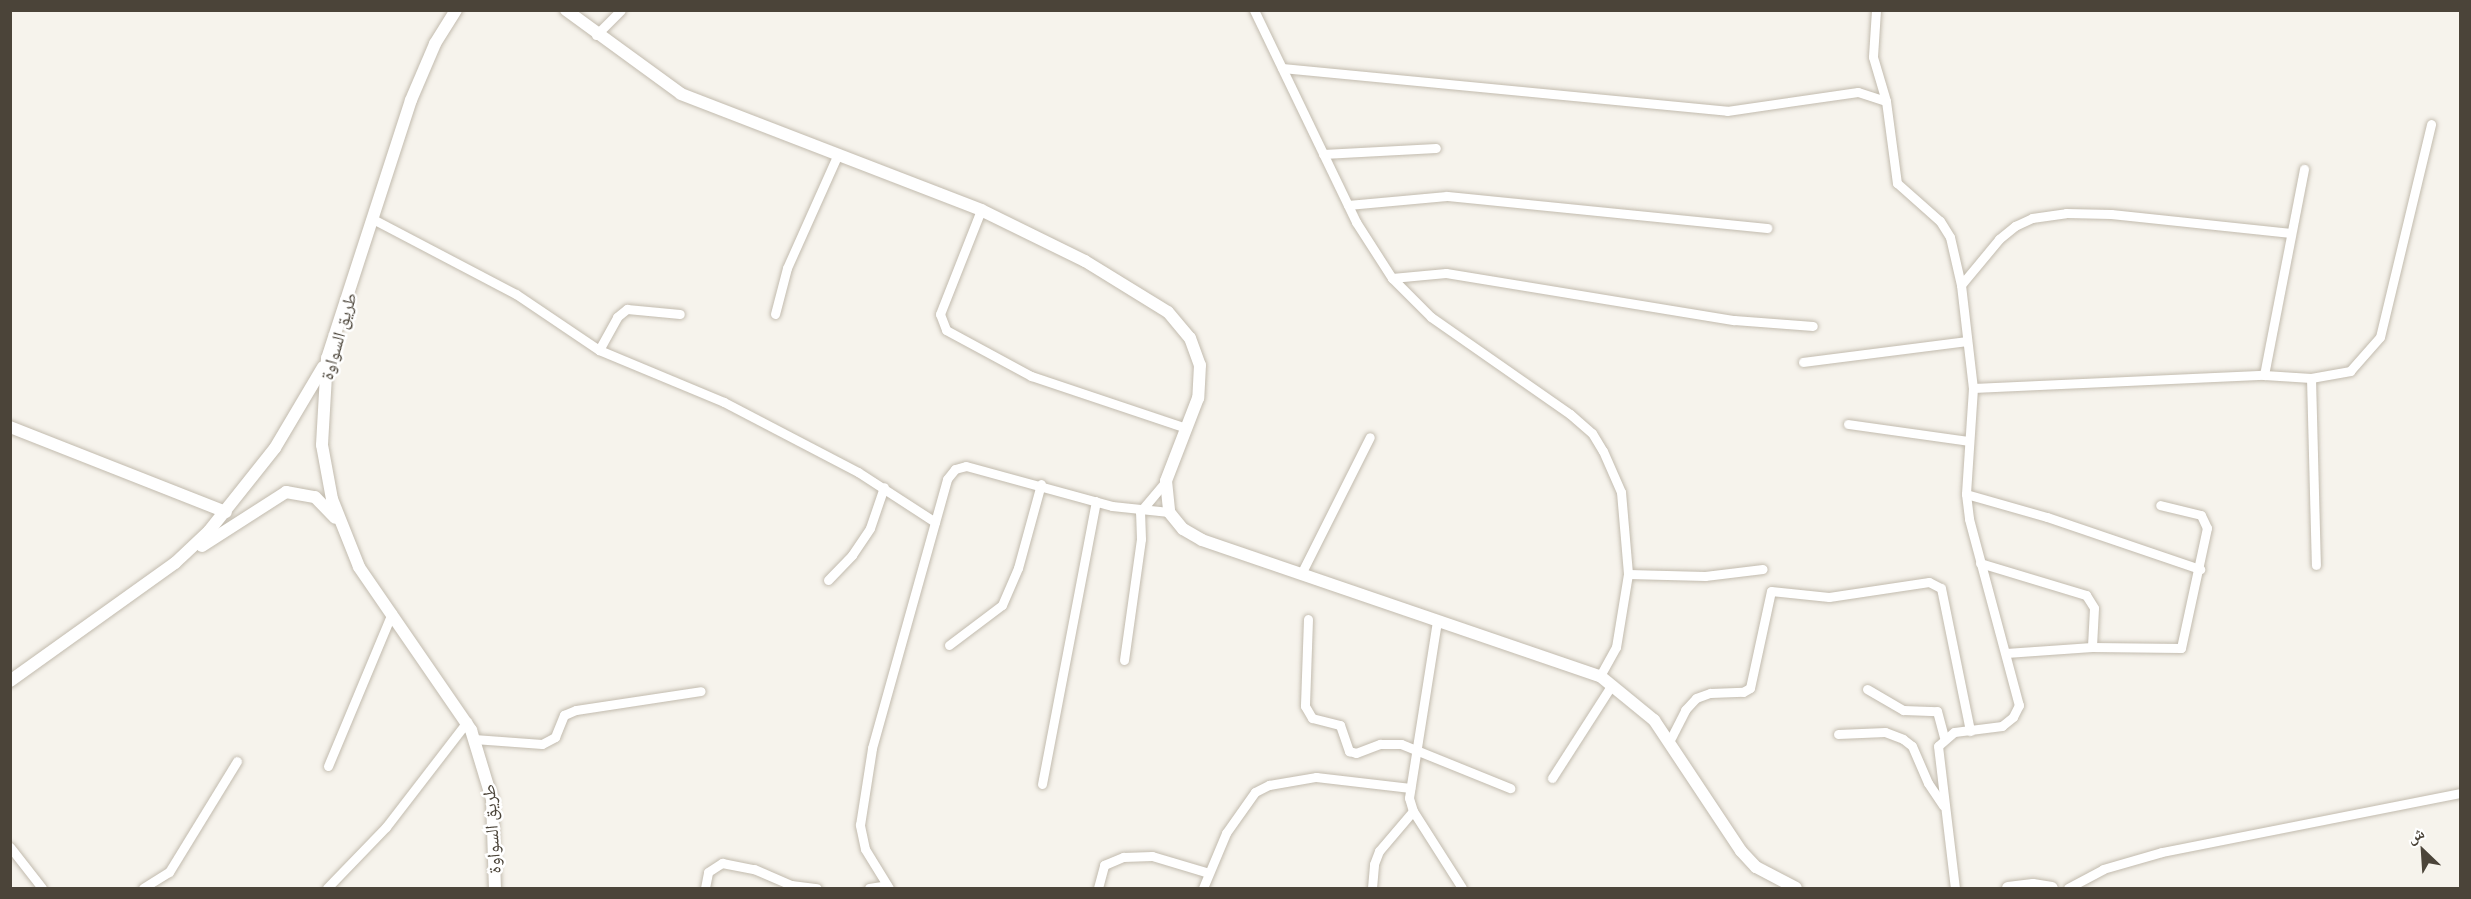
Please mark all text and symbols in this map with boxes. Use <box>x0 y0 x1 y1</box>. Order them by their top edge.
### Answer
street label: طريق السواوة <box>315 290 361 382</box>
street label: طريق السواوة <box>477 784 505 874</box>
north arrow <box>2393 821 2453 881</box>
text: ش <box>2404 823 2427 846</box>

